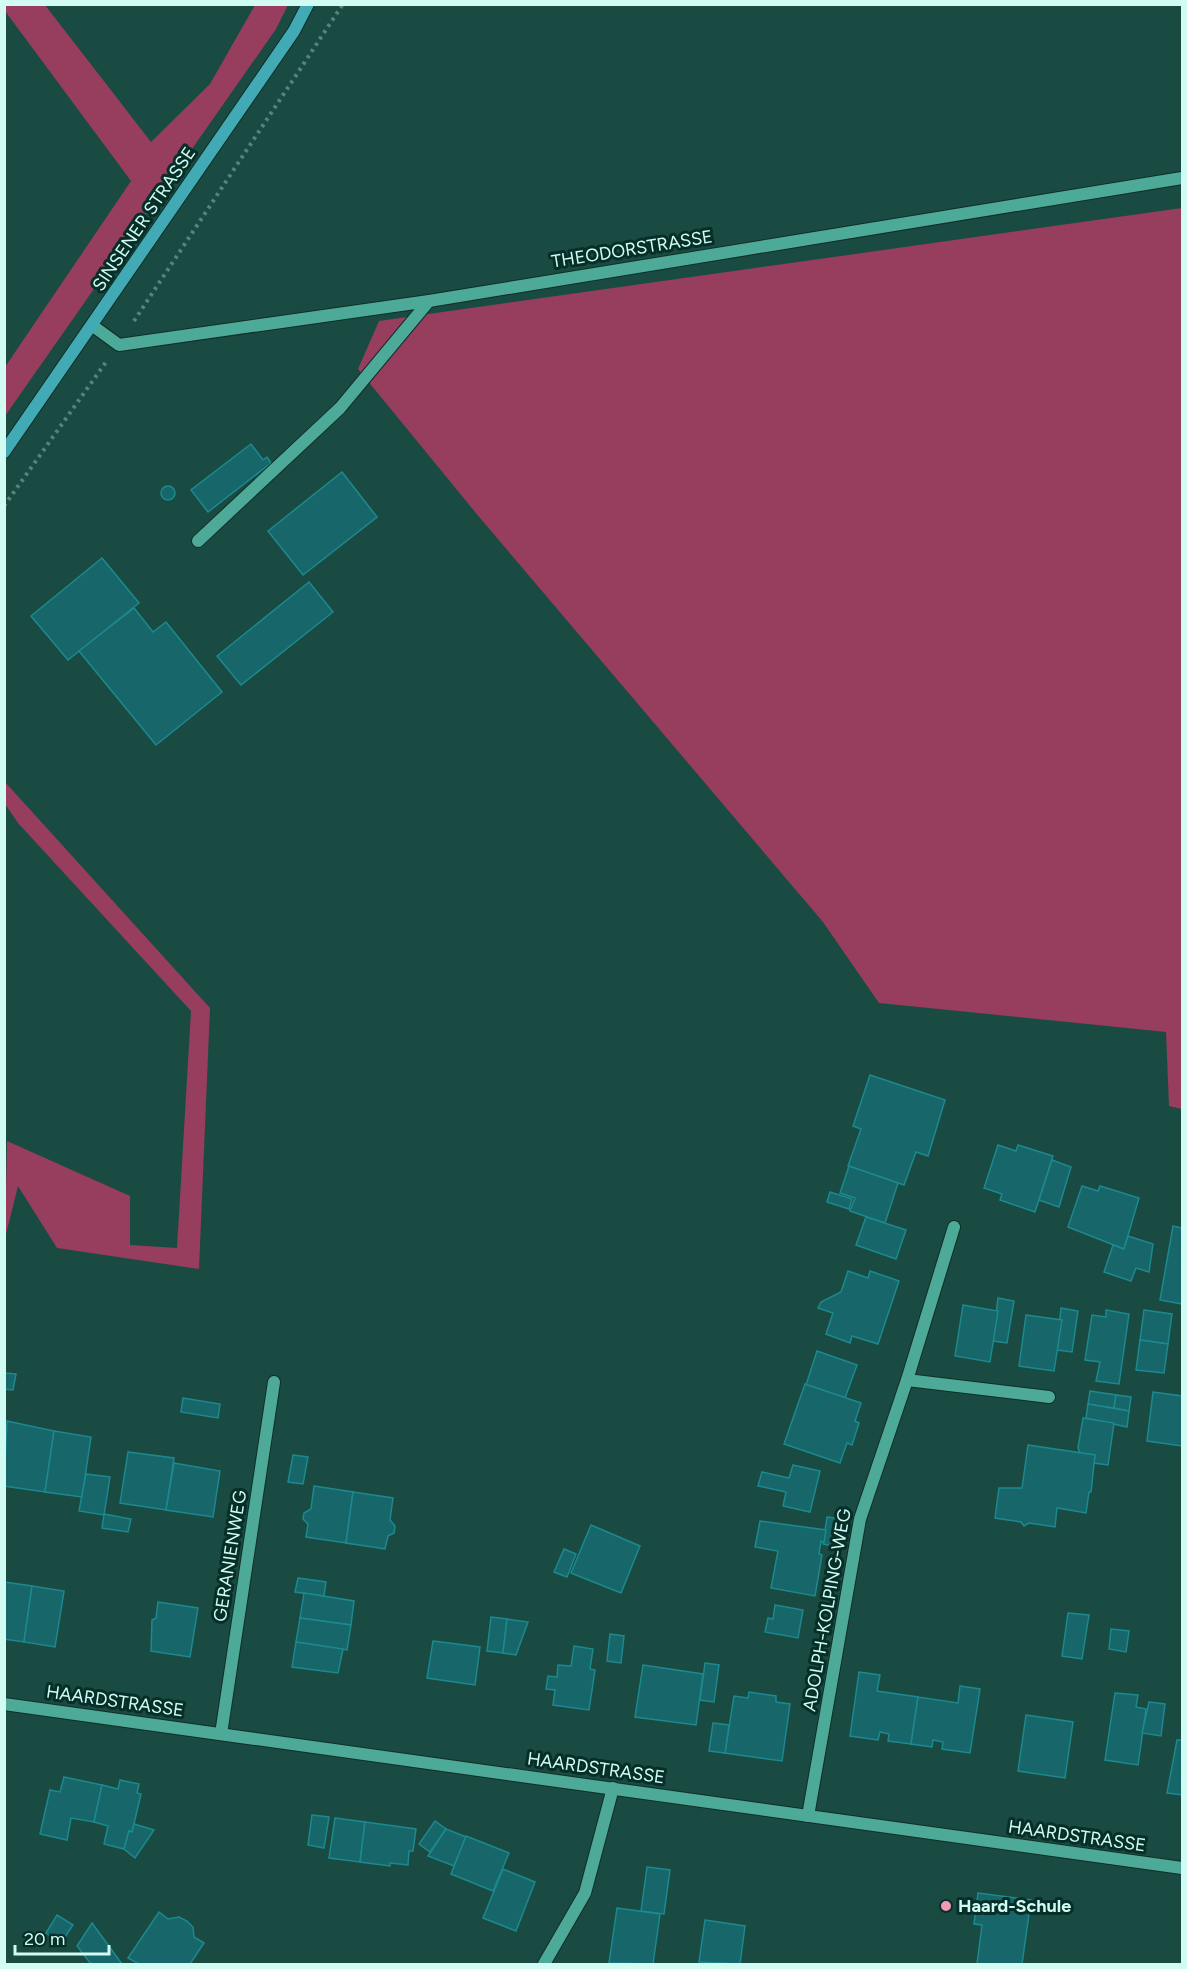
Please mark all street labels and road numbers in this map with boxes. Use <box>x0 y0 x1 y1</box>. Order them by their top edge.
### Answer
street label: SINSENER STRASSE <box>88 143 200 295</box>
street label: THEODORSTRASSE <box>550 225 714 273</box>
street label: GERANIENWEG <box>209 1488 251 1623</box>
street label: ADOLPH-KOLPING-WEG <box>798 1506 856 1713</box>
street label: HAARDSTRASSE <box>45 1680 185 1722</box>
street label: HAARDSTRASSE <box>526 1747 666 1789</box>
street label: HAARDSTRASSE <box>1007 1815 1147 1857</box>

